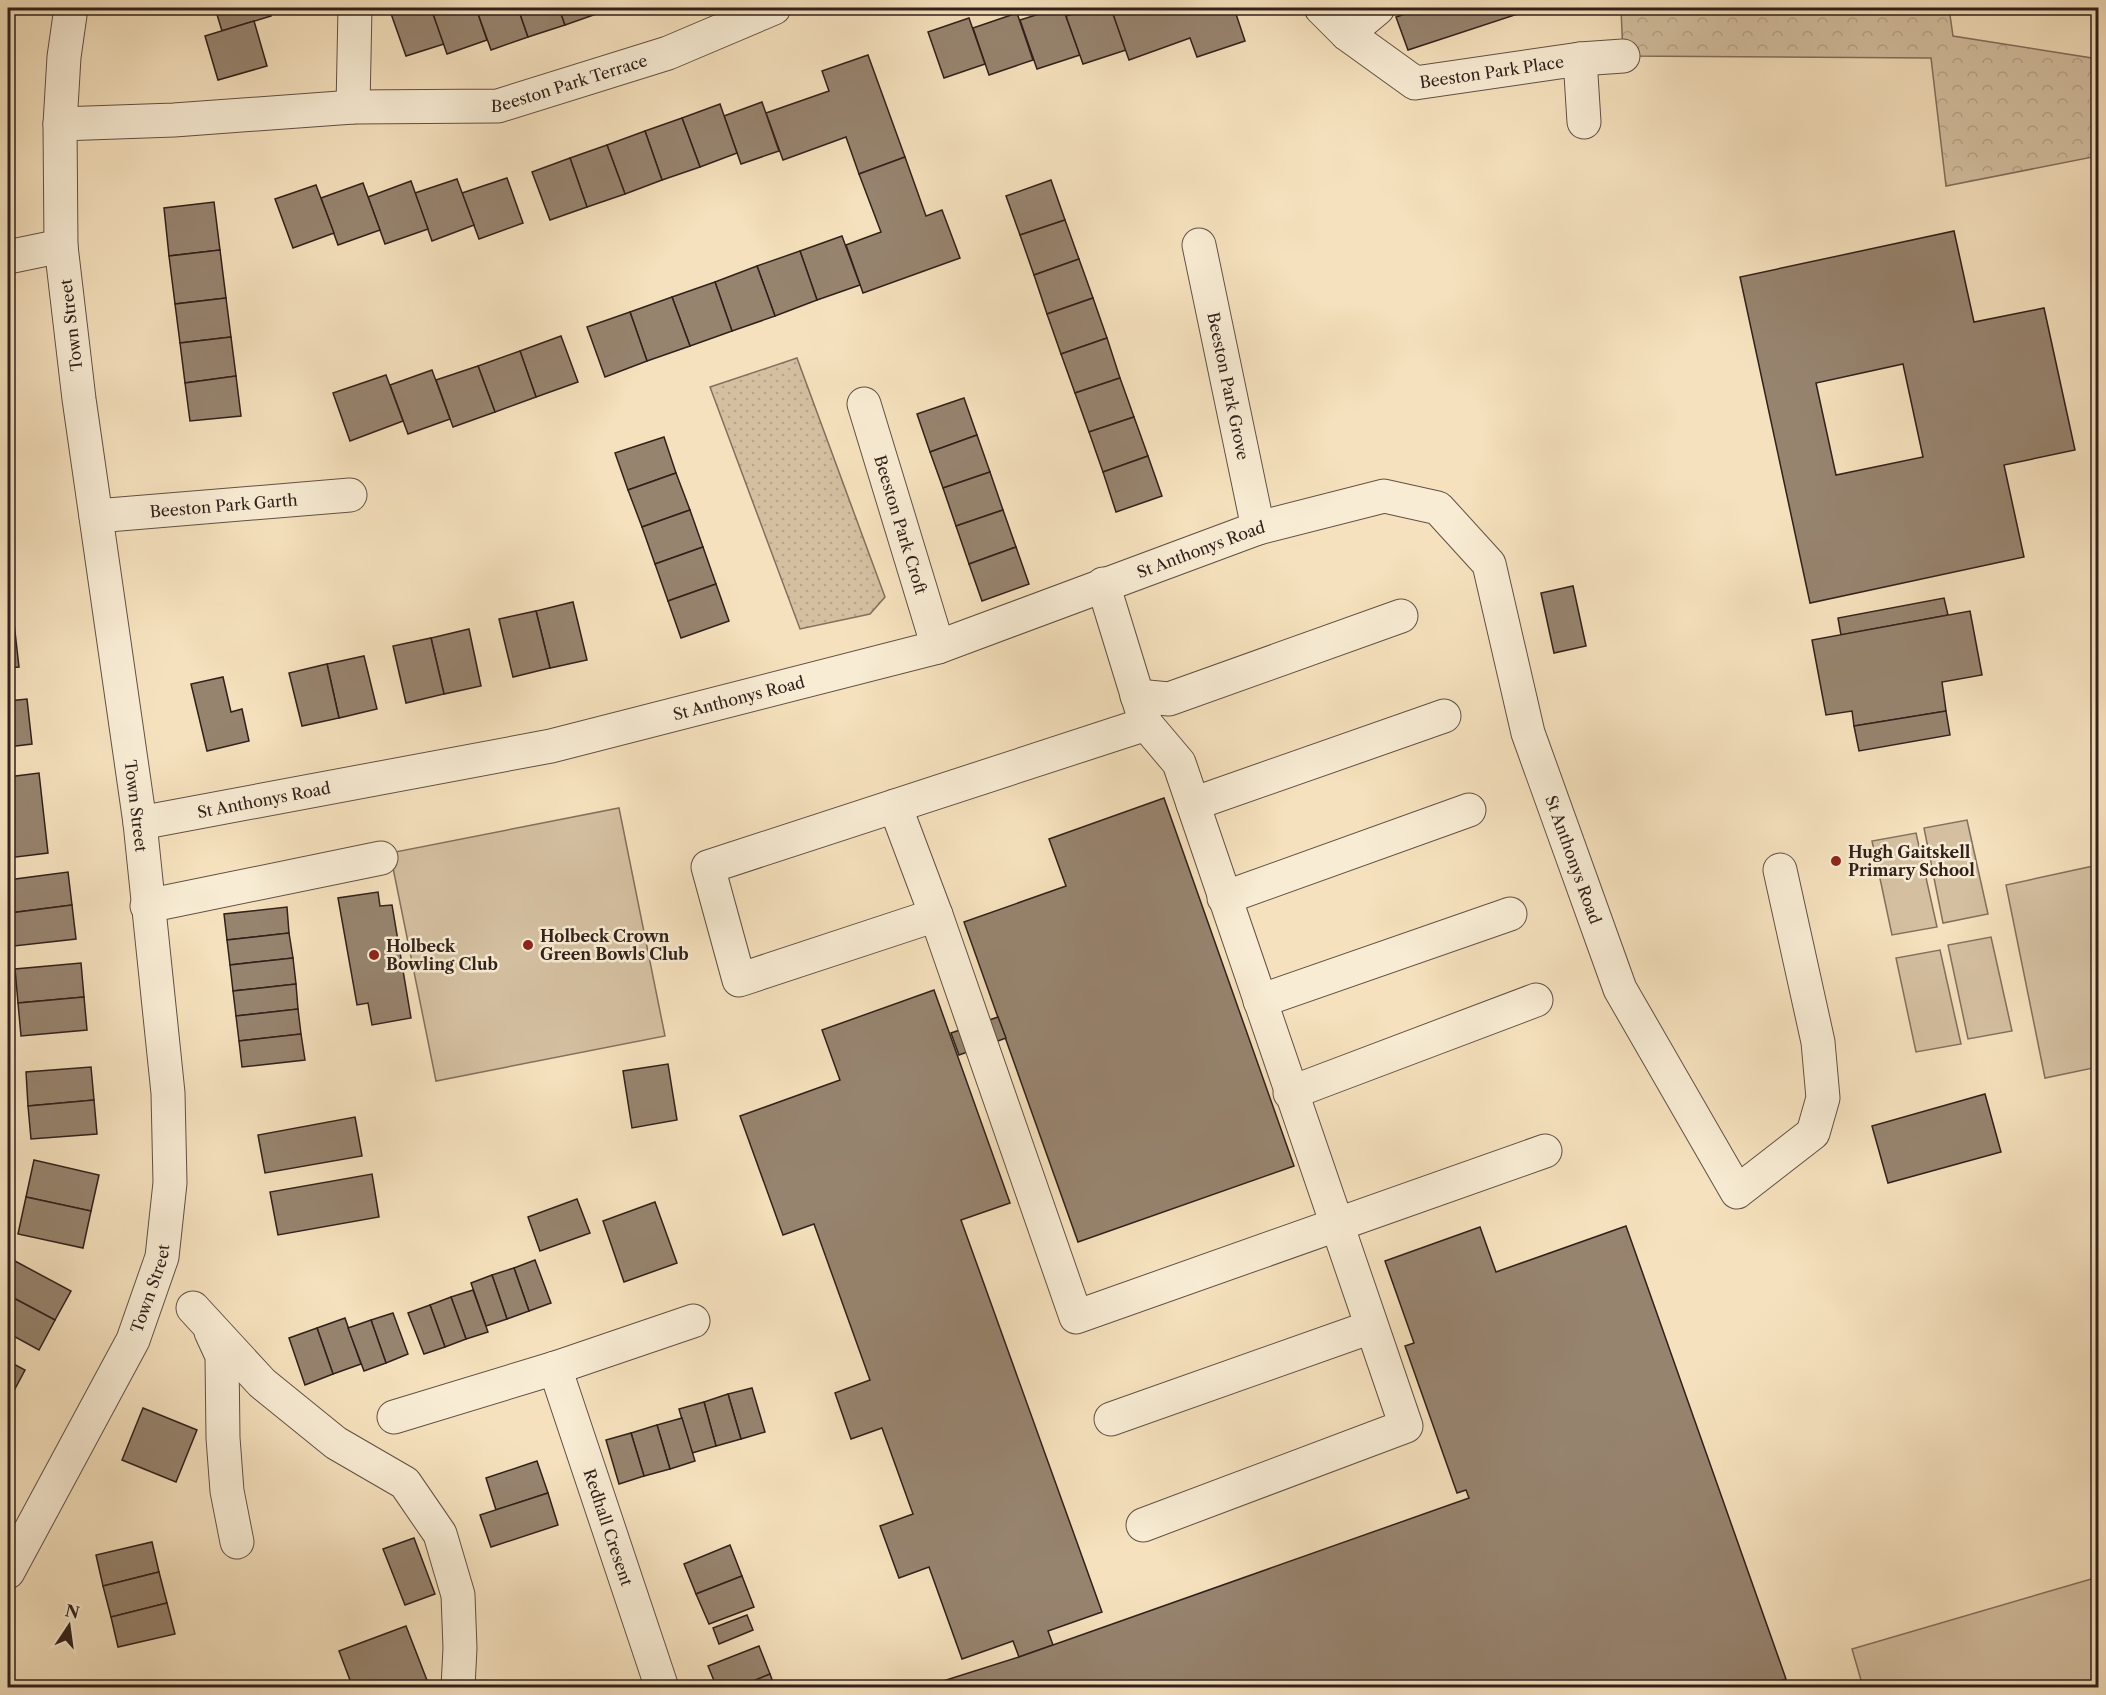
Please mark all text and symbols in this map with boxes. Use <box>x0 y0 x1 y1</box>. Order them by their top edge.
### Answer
street label: Beeston Park Terrace <box>491 50 650 116</box>
street label: Beeston Park Place <box>1418 51 1565 92</box>
street label: Town Street <box>55 277 87 372</box>
street label: Beeston Park Grove <box>1203 310 1254 462</box>
street label: Beeston Park Croft <box>870 453 931 596</box>
street label: Beeston Park Garth <box>149 489 298 522</box>
street label: St Anthonys Road <box>1134 517 1267 582</box>
street label: St Anthonys Road <box>671 671 807 724</box>
street label: Town Street <box>120 759 152 854</box>
street label: St Anthonys Road <box>196 777 332 822</box>
street label: St Anthonys Road <box>1541 792 1606 927</box>
place label: Hugh Gaitskell Primary School <box>1848 842 1975 880</box>
marker: Hugh Gaitskell Primary School <box>1829 854 1843 868</box>
place label: Holbeck Crown Green Bowls Club <box>540 926 689 964</box>
place label: Holbeck Bowling Club <box>386 936 498 974</box>
marker: Holbeck Crown Green Bowls Club <box>521 938 535 952</box>
marker: Holbeck Bowling Club <box>367 948 381 962</box>
street label: Town Street <box>126 1243 173 1336</box>
street label: Redhall Cresent <box>579 1466 637 1589</box>
north arrow <box>39 1596 99 1656</box>
text: N <box>63 1600 81 1623</box>

